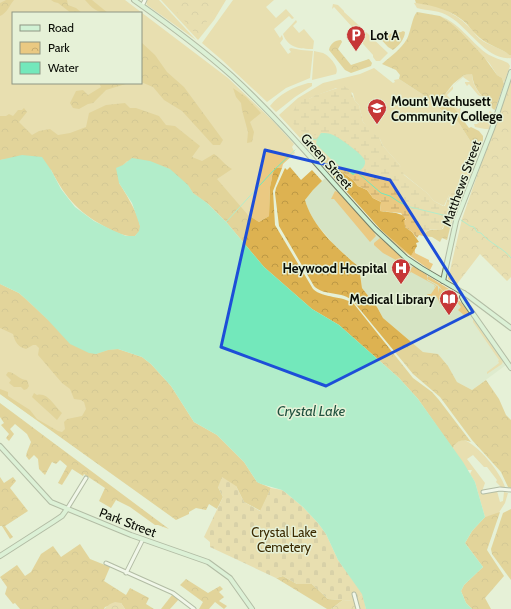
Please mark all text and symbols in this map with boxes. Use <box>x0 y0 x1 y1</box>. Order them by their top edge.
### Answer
legend <box>12 12 142 84</box>
text: Road <box>48 20 74 35</box>
parking icon: Lot A <box>345 24 367 52</box>
place label: Lot A <box>370 27 400 43</box>
text: Park <box>48 40 70 55</box>
text: Water <box>48 60 79 75</box>
place label: Mount Wachusett Community College <box>391 93 503 124</box>
school or university icon: Mount Wachusett Community College <box>366 97 388 125</box>
street label: Green Street <box>298 130 357 193</box>
street label: Matthews Street <box>438 137 484 228</box>
hospital icon: Heywood Hospital <box>390 257 412 285</box>
place label: Heywood Hospital <box>282 260 388 276</box>
library icon: Medical Library <box>438 288 460 316</box>
place label: Medical Library <box>349 291 435 307</box>
water label: Crystal Lake <box>277 402 346 420</box>
street label: Park Street <box>97 504 159 540</box>
park label: Crystal Lake Cemetery <box>251 524 317 555</box>

